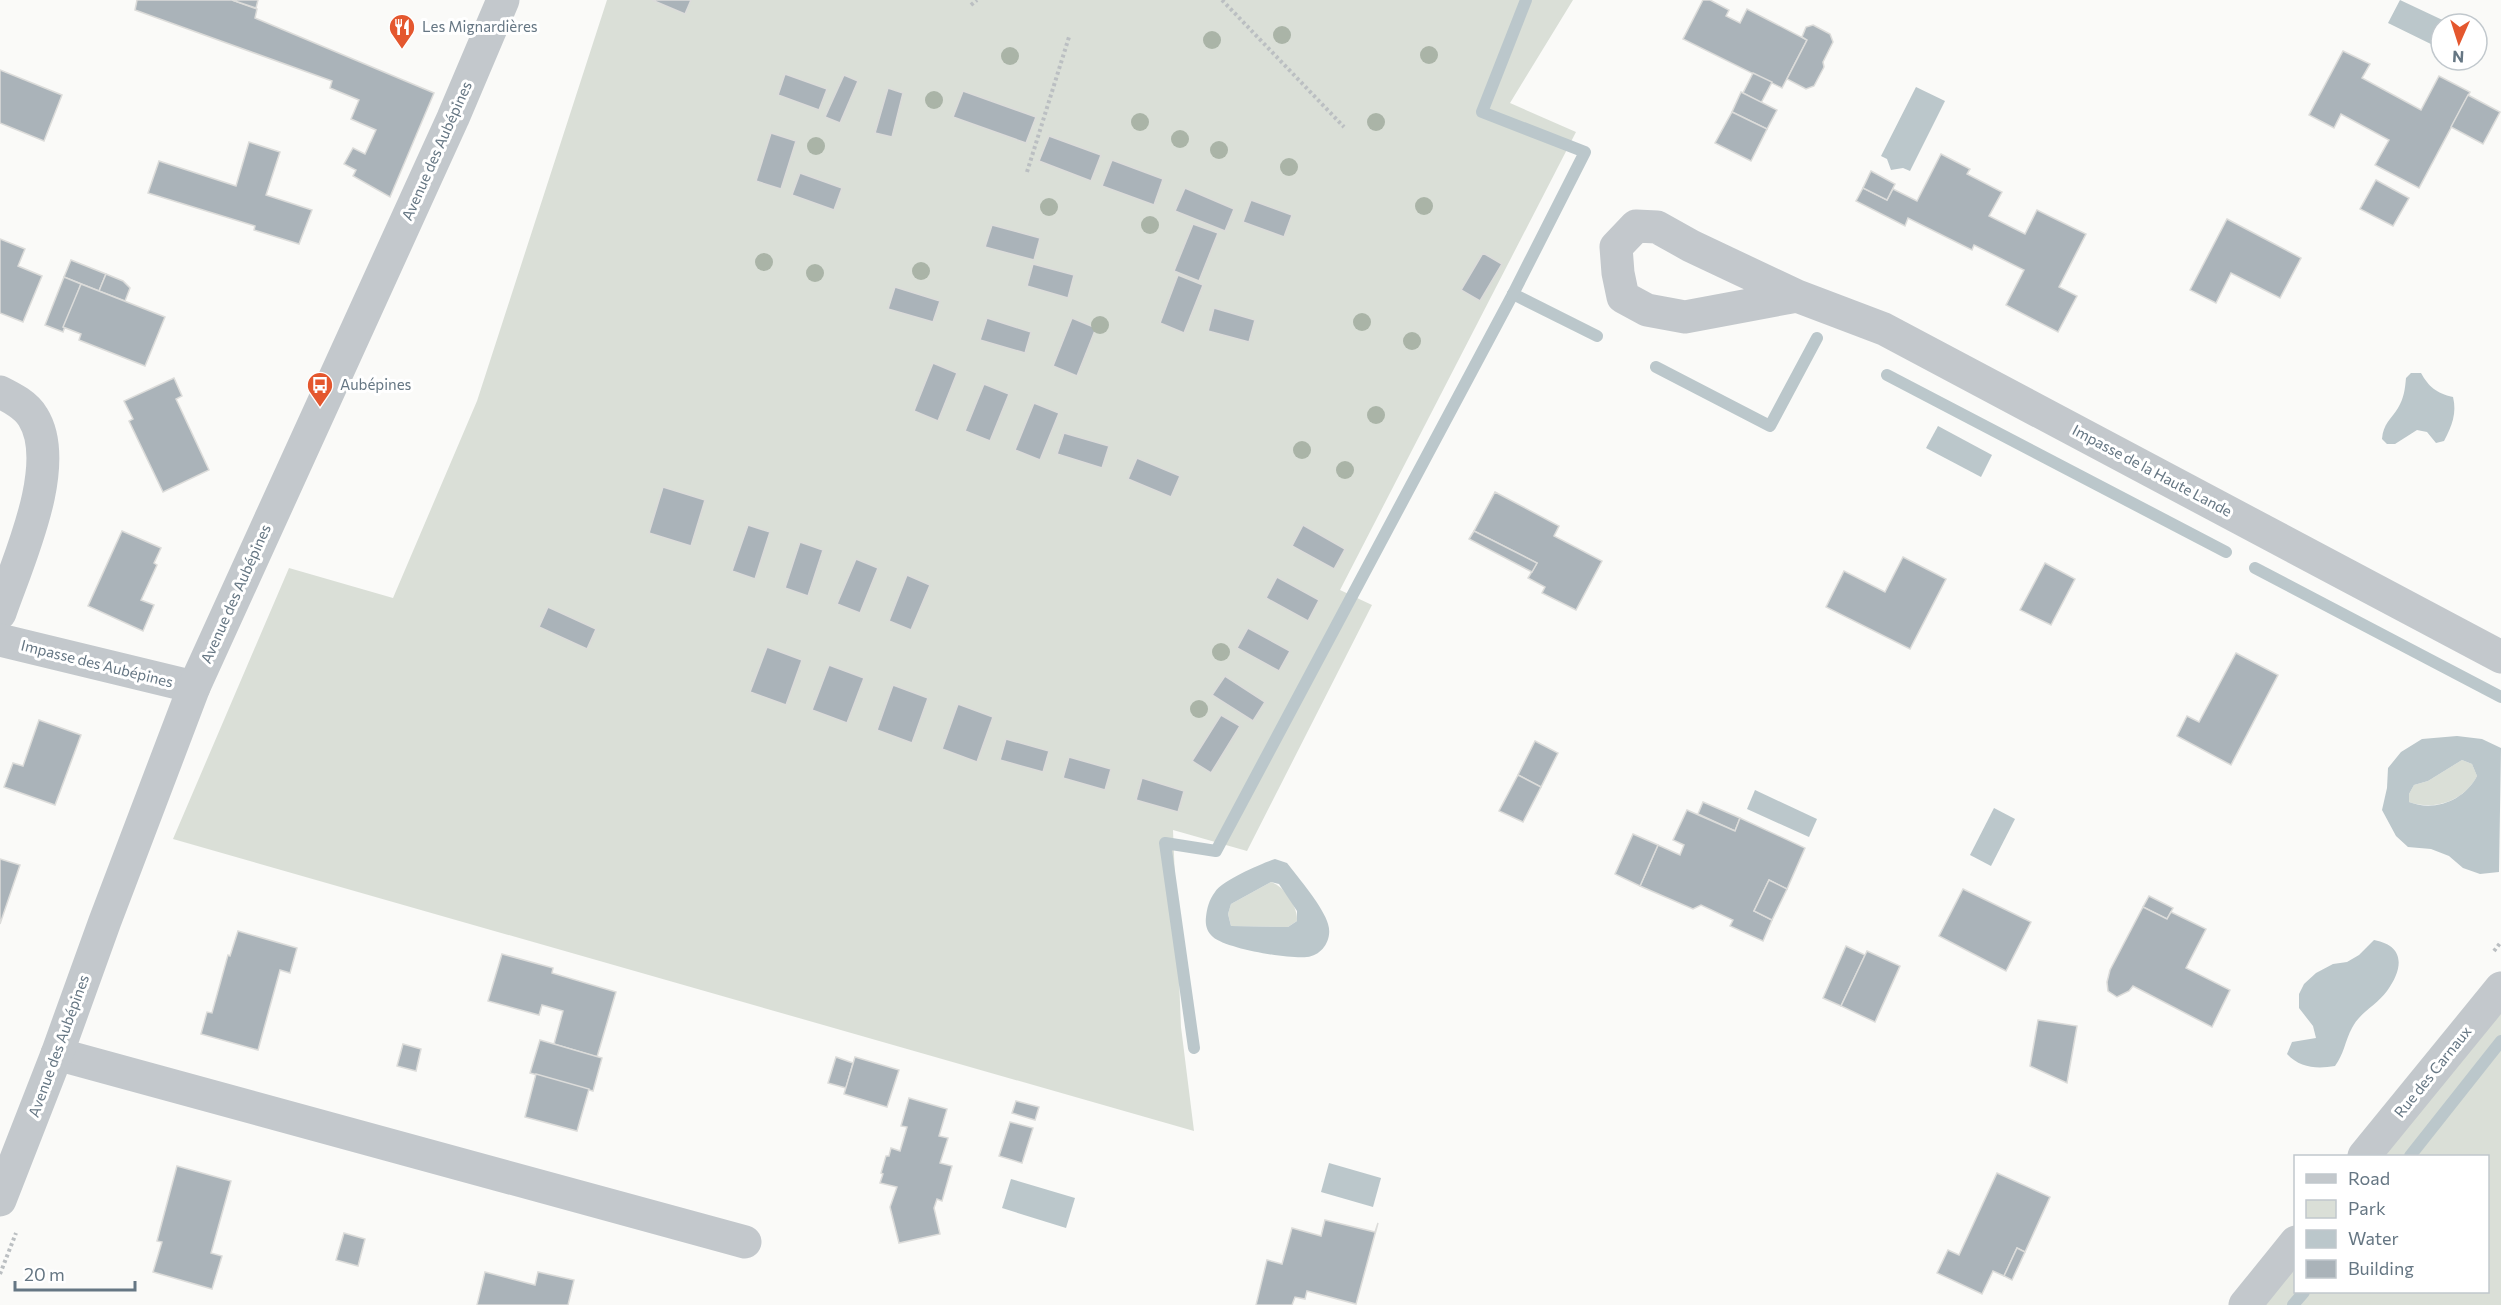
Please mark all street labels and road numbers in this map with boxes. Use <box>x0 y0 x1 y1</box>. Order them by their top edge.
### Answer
street label: Avenue des Aubépines <box>397 78 475 223</box>
street label: Impasse de la Haute Lande <box>2070 420 2235 520</box>
street label: Avenue des Aubépines <box>196 521 274 666</box>
street label: Impasse des Aubépines <box>19 635 175 691</box>
street label: Avenue des Aubépines <box>24 972 92 1119</box>
street label: Rue des Carnaux <box>2390 1022 2475 1121</box>

